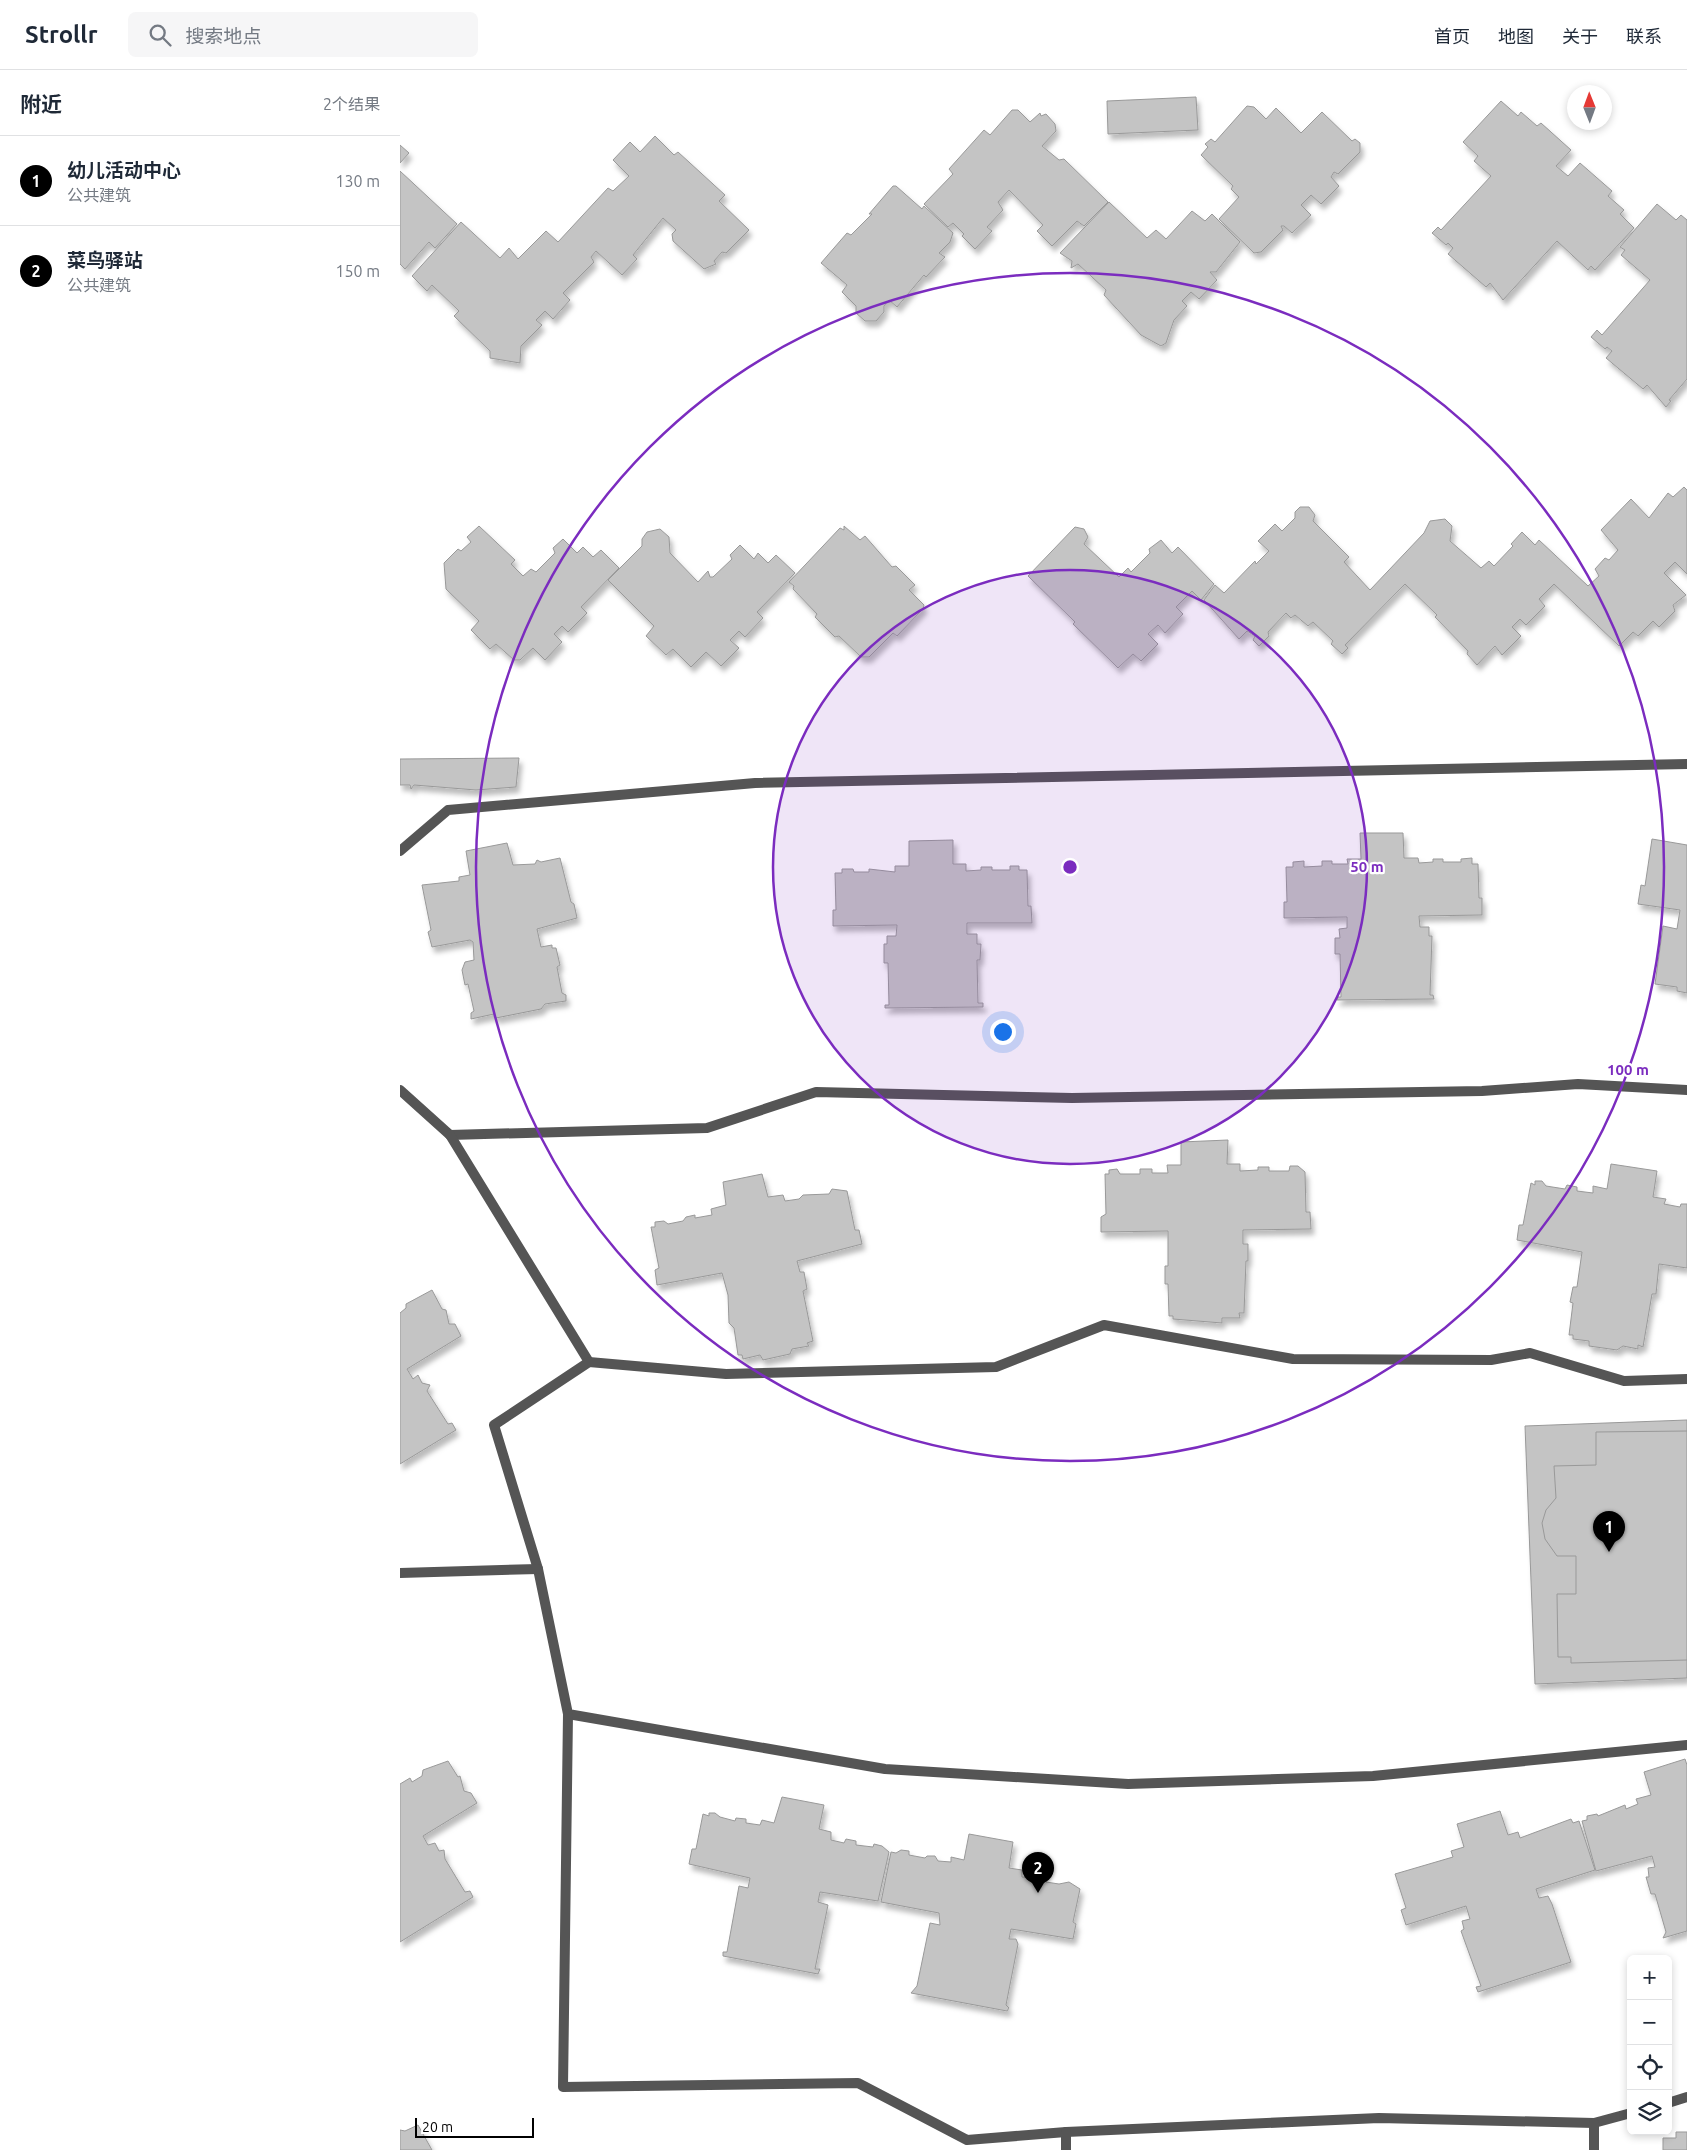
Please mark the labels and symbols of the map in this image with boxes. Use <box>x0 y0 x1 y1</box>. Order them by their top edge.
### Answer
north arrow <box>1567 85 1612 130</box>
centre of rings <box>1061 858 1079 876</box>
text: 50 m <box>1350 858 1384 875</box>
your location <box>990 1019 1016 1045</box>
text: 100 m <box>1607 1061 1649 1078</box>
pin: 1 <box>1593 1511 1625 1552</box>
pin: 2 <box>1022 1852 1054 1893</box>
scale bar <box>415 2115 534 2138</box>

